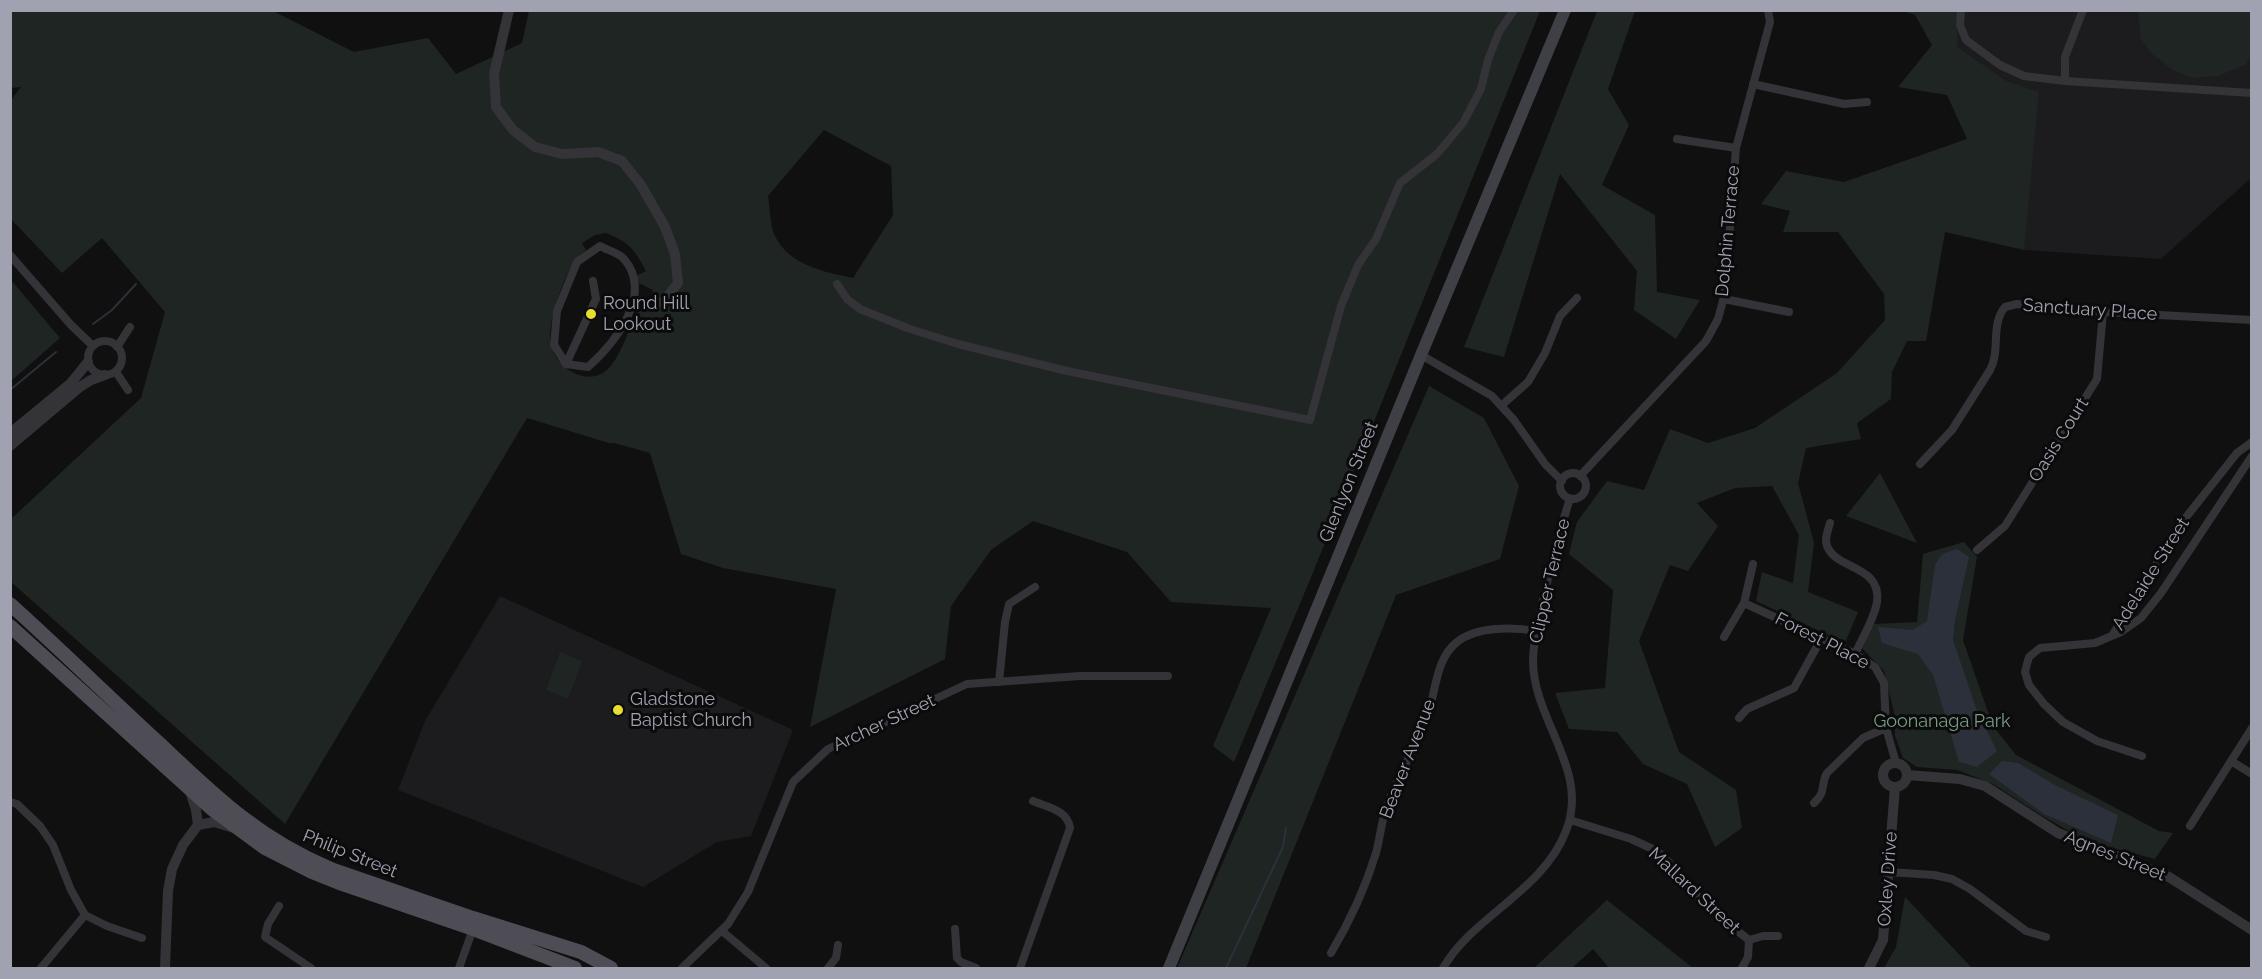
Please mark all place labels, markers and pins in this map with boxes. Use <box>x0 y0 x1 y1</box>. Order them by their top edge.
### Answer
place label: Round Hill Lookout <box>603 293 689 336</box>
marker: Round Hill Lookout <box>584 307 598 321</box>
place label: Gladstone Baptist Church <box>630 689 752 732</box>
marker: Gladstone Baptist Church <box>611 703 625 717</box>

